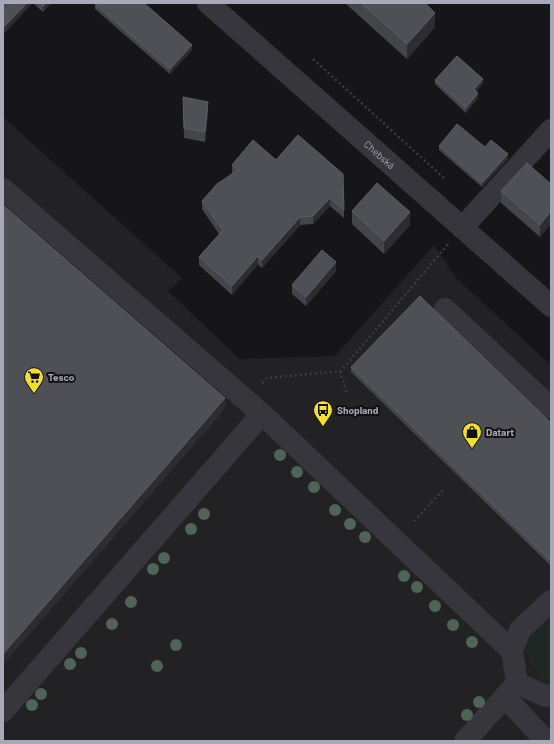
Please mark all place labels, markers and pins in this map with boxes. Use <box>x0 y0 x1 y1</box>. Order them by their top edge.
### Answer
supermarket icon: Tesco <box>23 366 45 394</box>
place label: Tesco <box>48 371 75 383</box>
bus stop icon: Shopland <box>312 399 334 427</box>
place label: Shopland <box>337 404 379 416</box>
shop icon: Datart <box>461 421 483 449</box>
place label: Datart <box>486 426 514 438</box>

